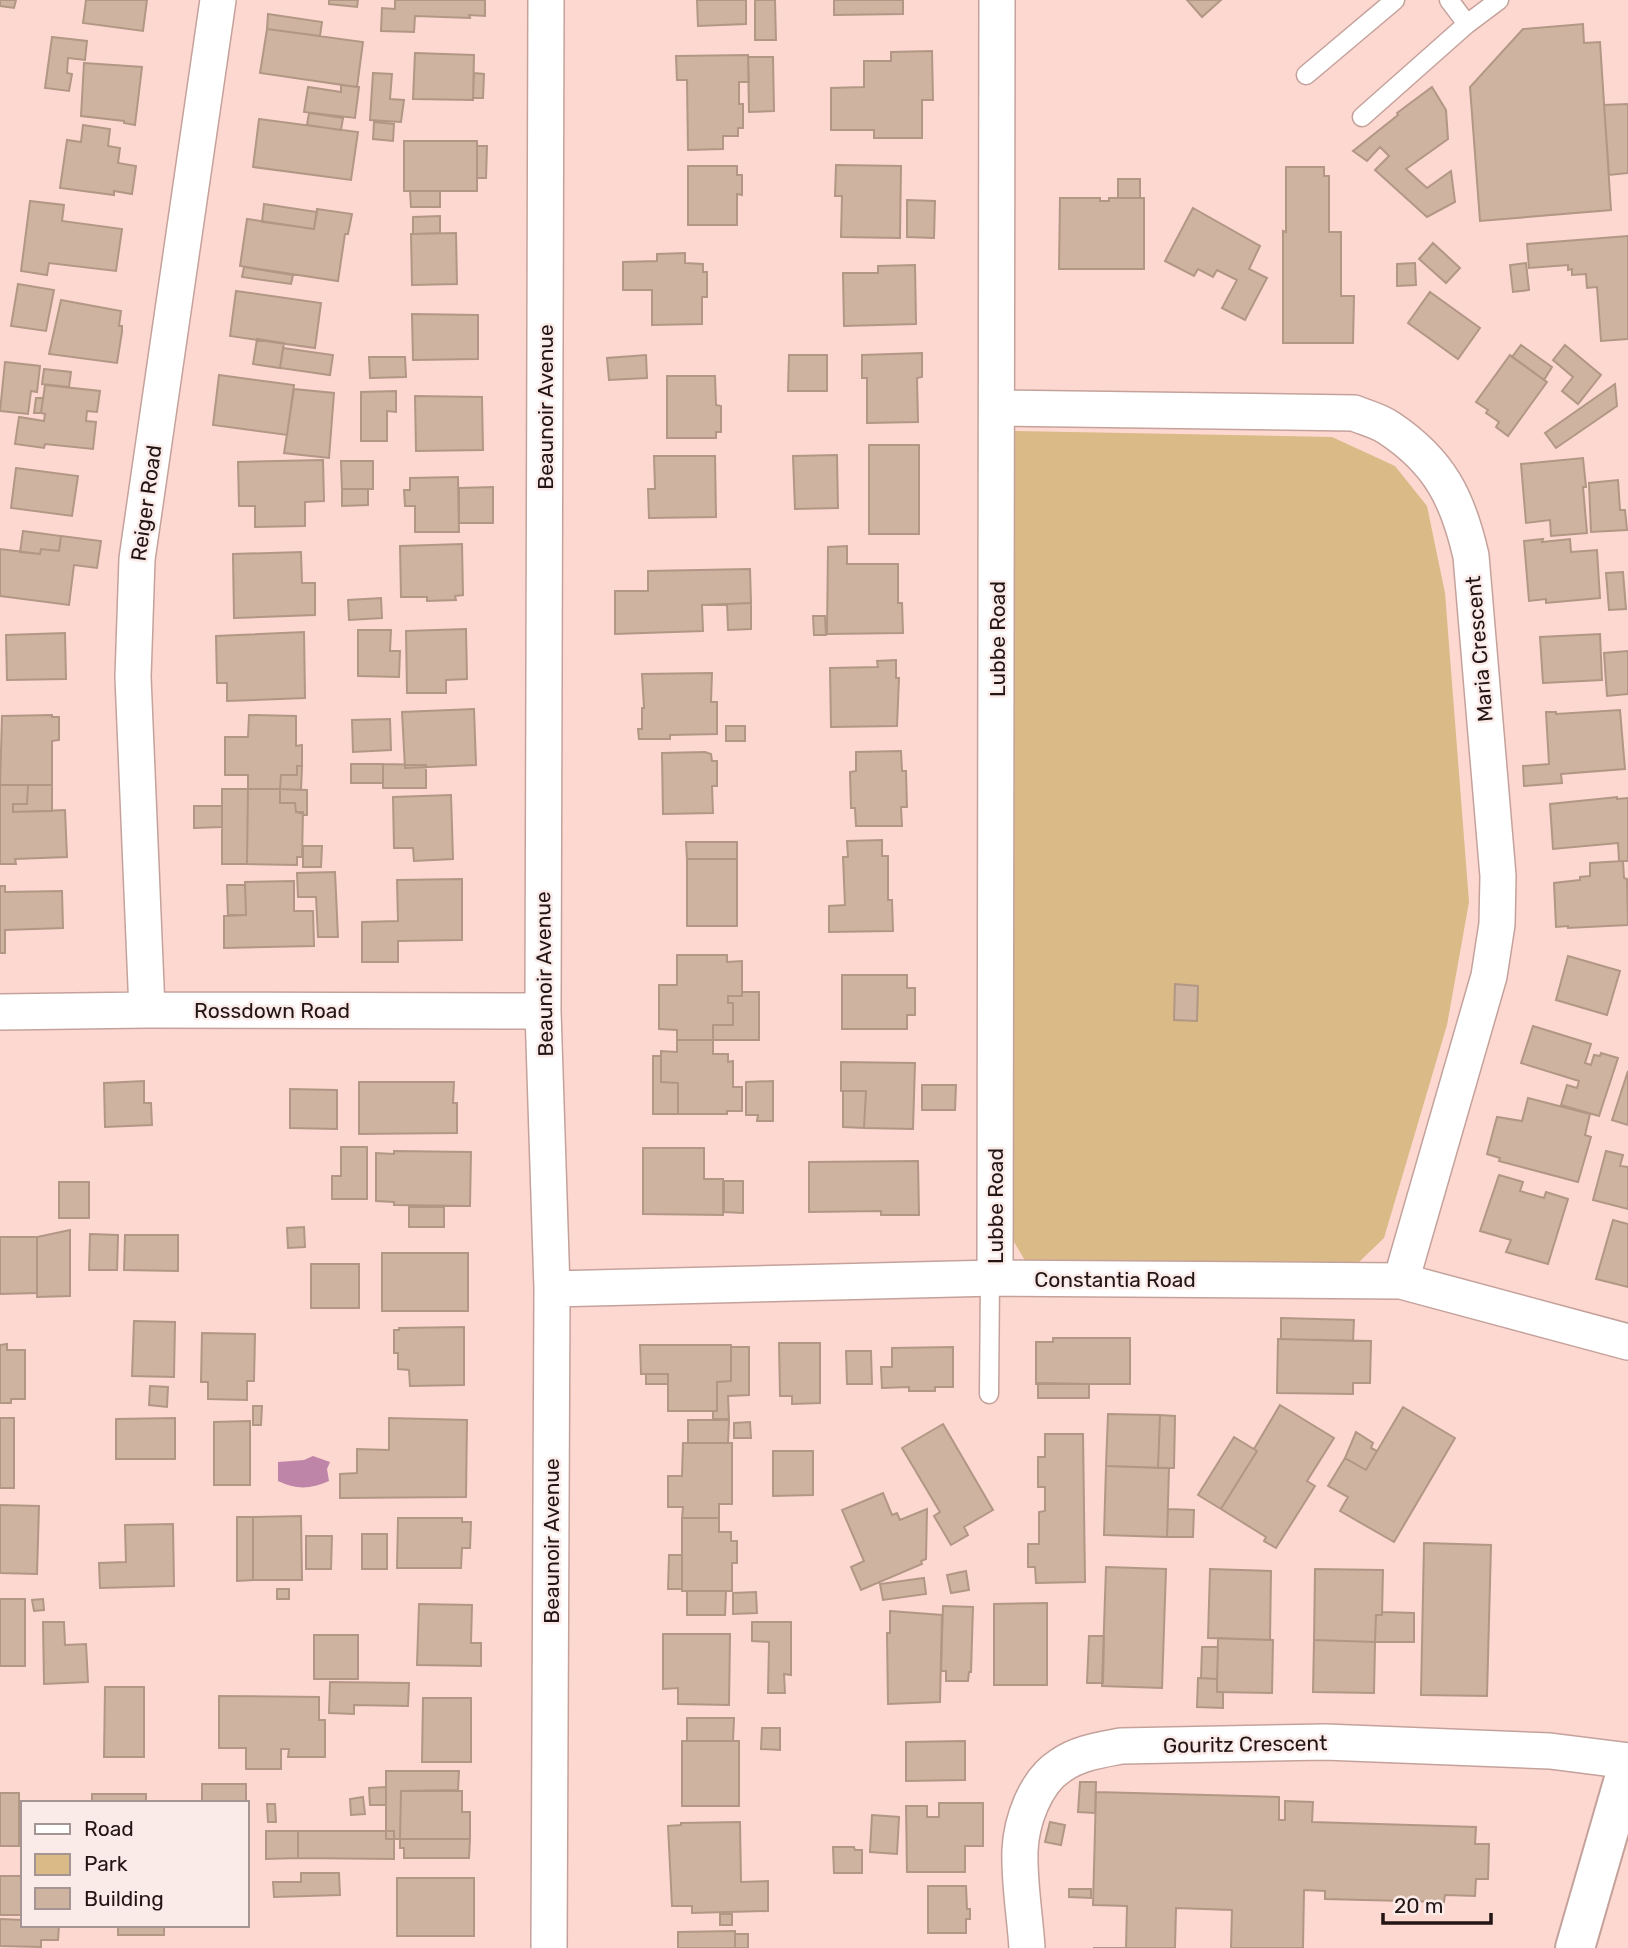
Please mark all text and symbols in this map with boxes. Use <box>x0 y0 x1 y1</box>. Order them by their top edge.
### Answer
street label: Beaunoir Avenue <box>533 324 558 490</box>
street label: Reiger Road <box>125 443 167 563</box>
street label: Maria Crescent <box>1460 575 1498 723</box>
street label: Lubbe Road <box>985 581 1010 697</box>
street label: Beaunoir Avenue <box>530 891 558 1057</box>
street label: Rossdown Road <box>194 998 350 1023</box>
street label: Lubbe Road <box>983 1148 1008 1264</box>
street label: Constantia Road <box>1034 1267 1196 1292</box>
street label: Beaunoir Avenue <box>539 1458 564 1624</box>
street label: Gouritz Crescent <box>1163 1730 1327 1758</box>
legend <box>21 1801 248 1927</box>
text: Road <box>84 1816 134 1841</box>
text: Park <box>84 1851 128 1876</box>
scale bar <box>1383 1882 1492 1926</box>
text: Building <box>84 1886 164 1911</box>
text: 20 m <box>1394 1893 1443 1918</box>

